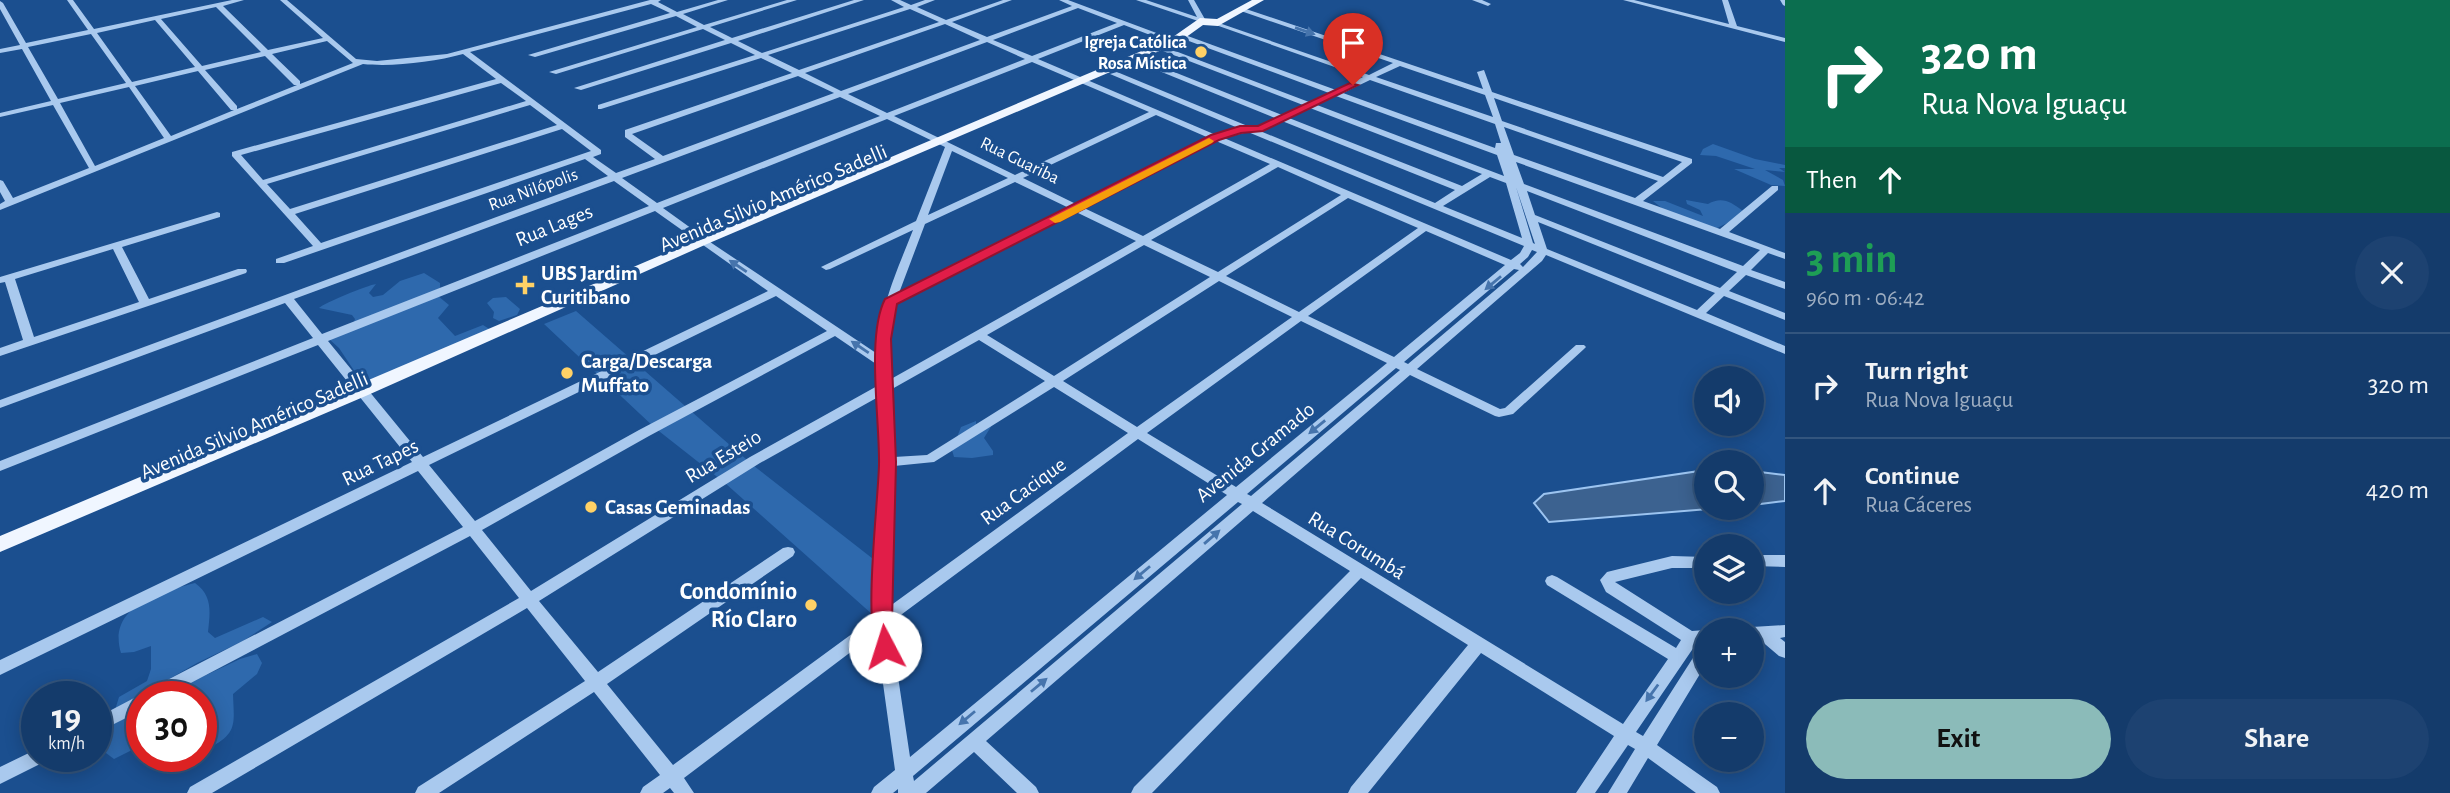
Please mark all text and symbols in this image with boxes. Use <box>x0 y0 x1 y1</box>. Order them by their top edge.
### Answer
pin <box>1323 13 1383 85</box>
icon: arrive <box>1334 24 1372 62</box>
one-way arrow <box>1294 26 1315 37</box>
icon: right <box>1806 28 1897 119</box>
text: 320 m <box>1921 30 2038 79</box>
place label: Igreja Católica Rosa Mística <box>1084 34 1187 73</box>
marker: Igreja Católica Rosa Mística <box>1193 44 1209 60</box>
text: Rua Nova Iguaçu <box>1921 88 2127 120</box>
street label: Rua Guariba <box>977 134 1062 188</box>
street label: Avenida Silvio Américo Sadelli <box>656 141 890 256</box>
icon: ahead <box>1871 161 1909 199</box>
street label: Rua Nilópolis <box>486 165 580 214</box>
text: Then <box>1806 167 1857 193</box>
street label: Rua Lages <box>513 201 596 250</box>
button: close <box>2355 236 2429 310</box>
text: 3 min <box>1806 238 1898 280</box>
one-way arrow <box>728 259 748 272</box>
place label: UBS Jardim Curitibano <box>541 263 638 308</box>
marker: UBS Jardim Curitibano <box>515 275 535 295</box>
one-way arrow <box>1484 275 1501 290</box>
text: 960 m · 06:42 <box>1806 287 1925 310</box>
one-way arrow <box>851 340 869 354</box>
place label: Carga/Descarga Muffato <box>581 351 712 396</box>
text: Turn right <box>1865 358 1968 384</box>
marker: Carga/Descarga Muffato <box>559 365 575 381</box>
map controls <box>1694 366 1764 772</box>
button: sound <box>1694 366 1764 436</box>
icon: right <box>1806 367 1844 405</box>
street label: Avenida Silvio Américo Sadelli <box>137 368 371 483</box>
text: 320 m <box>2368 372 2429 398</box>
text: Rua Nova Iguaçu <box>1865 389 2013 412</box>
street label: Avenida Gramado <box>1192 398 1319 506</box>
one-way arrow <box>1309 420 1327 435</box>
street label: Rua Esteio <box>682 426 765 487</box>
street label: Rua Tapes <box>339 435 422 490</box>
button: search <box>1694 450 1764 520</box>
street label: Rua Cacique <box>977 454 1070 529</box>
text: Continue <box>1865 463 1960 489</box>
icon: ahead <box>1806 472 1844 510</box>
text: 420 m <box>2366 477 2429 503</box>
text: Rua Cáceres <box>1865 494 1972 517</box>
place label: Casas Geminadas <box>605 497 750 518</box>
marker: Casas Geminadas <box>583 499 599 515</box>
street label: Rua Corumbá <box>1304 507 1409 584</box>
one-way arrow <box>1204 530 1221 545</box>
button: layers <box>1694 534 1764 604</box>
one-way arrow <box>1134 565 1151 580</box>
place label: Condomínio Río Claro <box>680 580 797 632</box>
marker: Condomínio Río Claro <box>803 597 819 613</box>
position arrow <box>848 610 922 684</box>
button: + <box>1694 618 1764 688</box>
one-way arrow <box>1031 678 1048 693</box>
speed limit sign: 30 <box>126 681 217 772</box>
one-way arrow <box>1645 684 1659 702</box>
button: Exit <box>1806 699 2111 779</box>
button: Share <box>2125 699 2429 779</box>
text: 19 <box>52 700 81 735</box>
button: − <box>1694 702 1764 772</box>
one-way arrow <box>959 710 976 725</box>
text: km/h <box>48 735 85 753</box>

